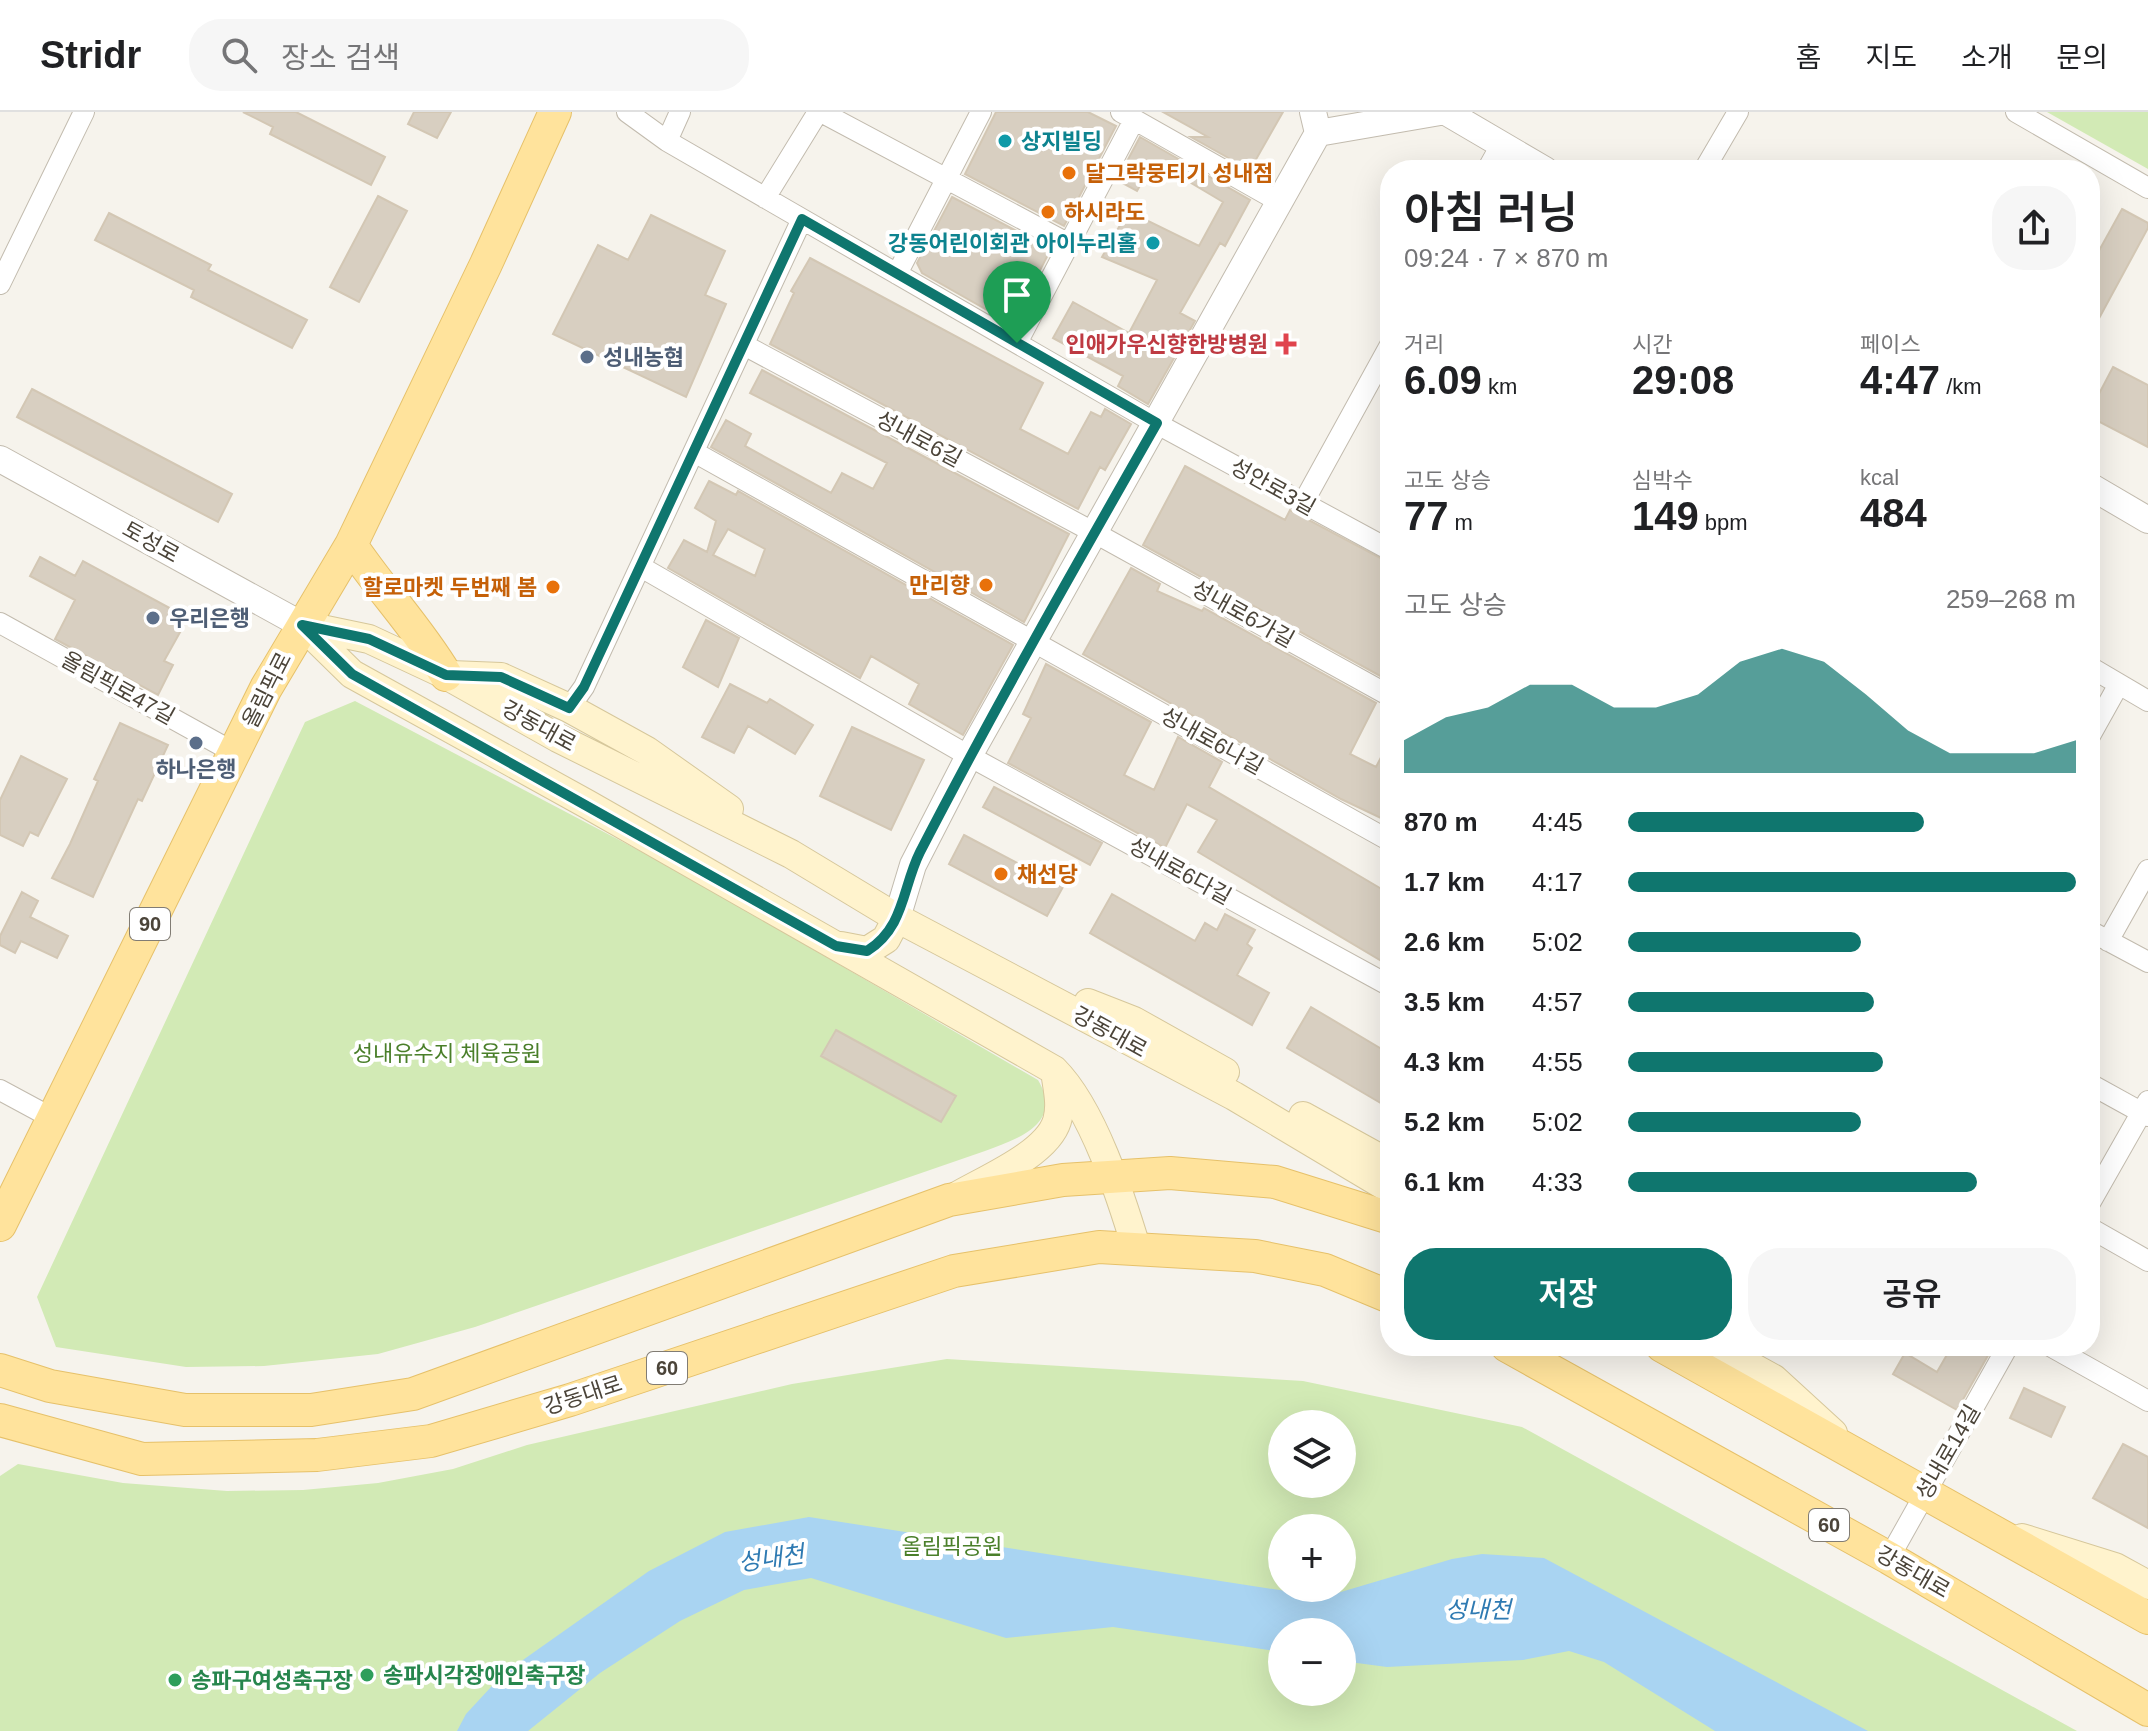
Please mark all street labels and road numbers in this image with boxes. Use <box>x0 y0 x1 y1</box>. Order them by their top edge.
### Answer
street label: 성내로6길 <box>872 406 966 472</box>
street label: 성안로3길 <box>1226 453 1320 521</box>
street label: 토성로 <box>118 516 184 568</box>
street label: 성내로6가길 <box>1187 576 1299 652</box>
street label: 올림픽로47길 <box>57 647 179 729</box>
street label: 올림픽로 <box>237 648 297 732</box>
street label: 강동대로 <box>498 695 580 757</box>
street label: 성내로6나길 <box>1156 703 1268 779</box>
street label: 성내로6다길 <box>1124 833 1236 909</box>
road number: 90 <box>130 908 170 940</box>
street label: 강동대로 <box>1069 1001 1151 1063</box>
road number: 60 <box>647 1352 687 1384</box>
street label: 강동대로 <box>541 1371 625 1419</box>
street label: 성내로14길 <box>1911 1400 1985 1504</box>
road number: 60 <box>1809 1509 1849 1541</box>
street label: 강동대로 <box>1872 1541 1954 1603</box>

